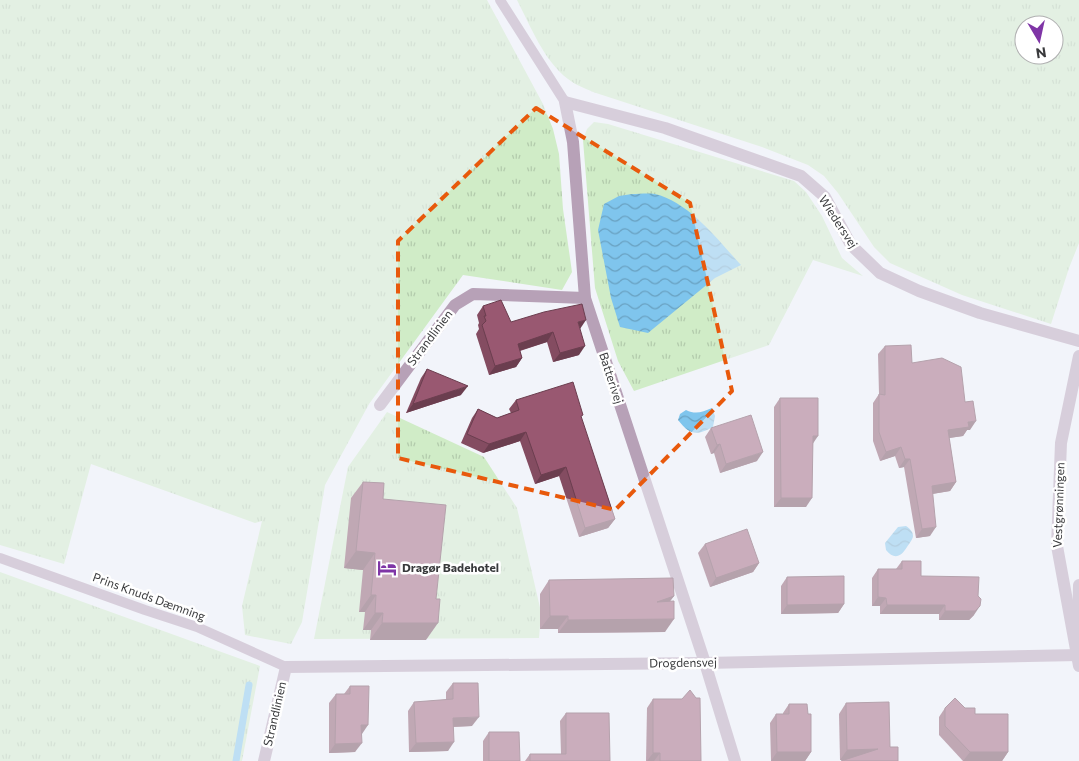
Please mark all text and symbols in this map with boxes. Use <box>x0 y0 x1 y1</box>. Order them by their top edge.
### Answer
north arrow <box>1014 15 1064 65</box>
text: N <box>1035 44 1048 63</box>
street label: Wiedersvej <box>817 192 861 251</box>
street label: Strandlinien <box>404 307 455 368</box>
street label: Batterivej <box>597 350 627 405</box>
street label: Vestgrønningen <box>1050 462 1066 548</box>
hotel icon: Dragør Badehotel <box>376 557 398 579</box>
place label: Dragør Badehotel <box>402 560 499 574</box>
street label: Prins Knuds Dæmning <box>91 569 208 623</box>
street label: Drogdensvej <box>649 654 717 670</box>
street label: Strandlinien <box>260 680 288 747</box>

